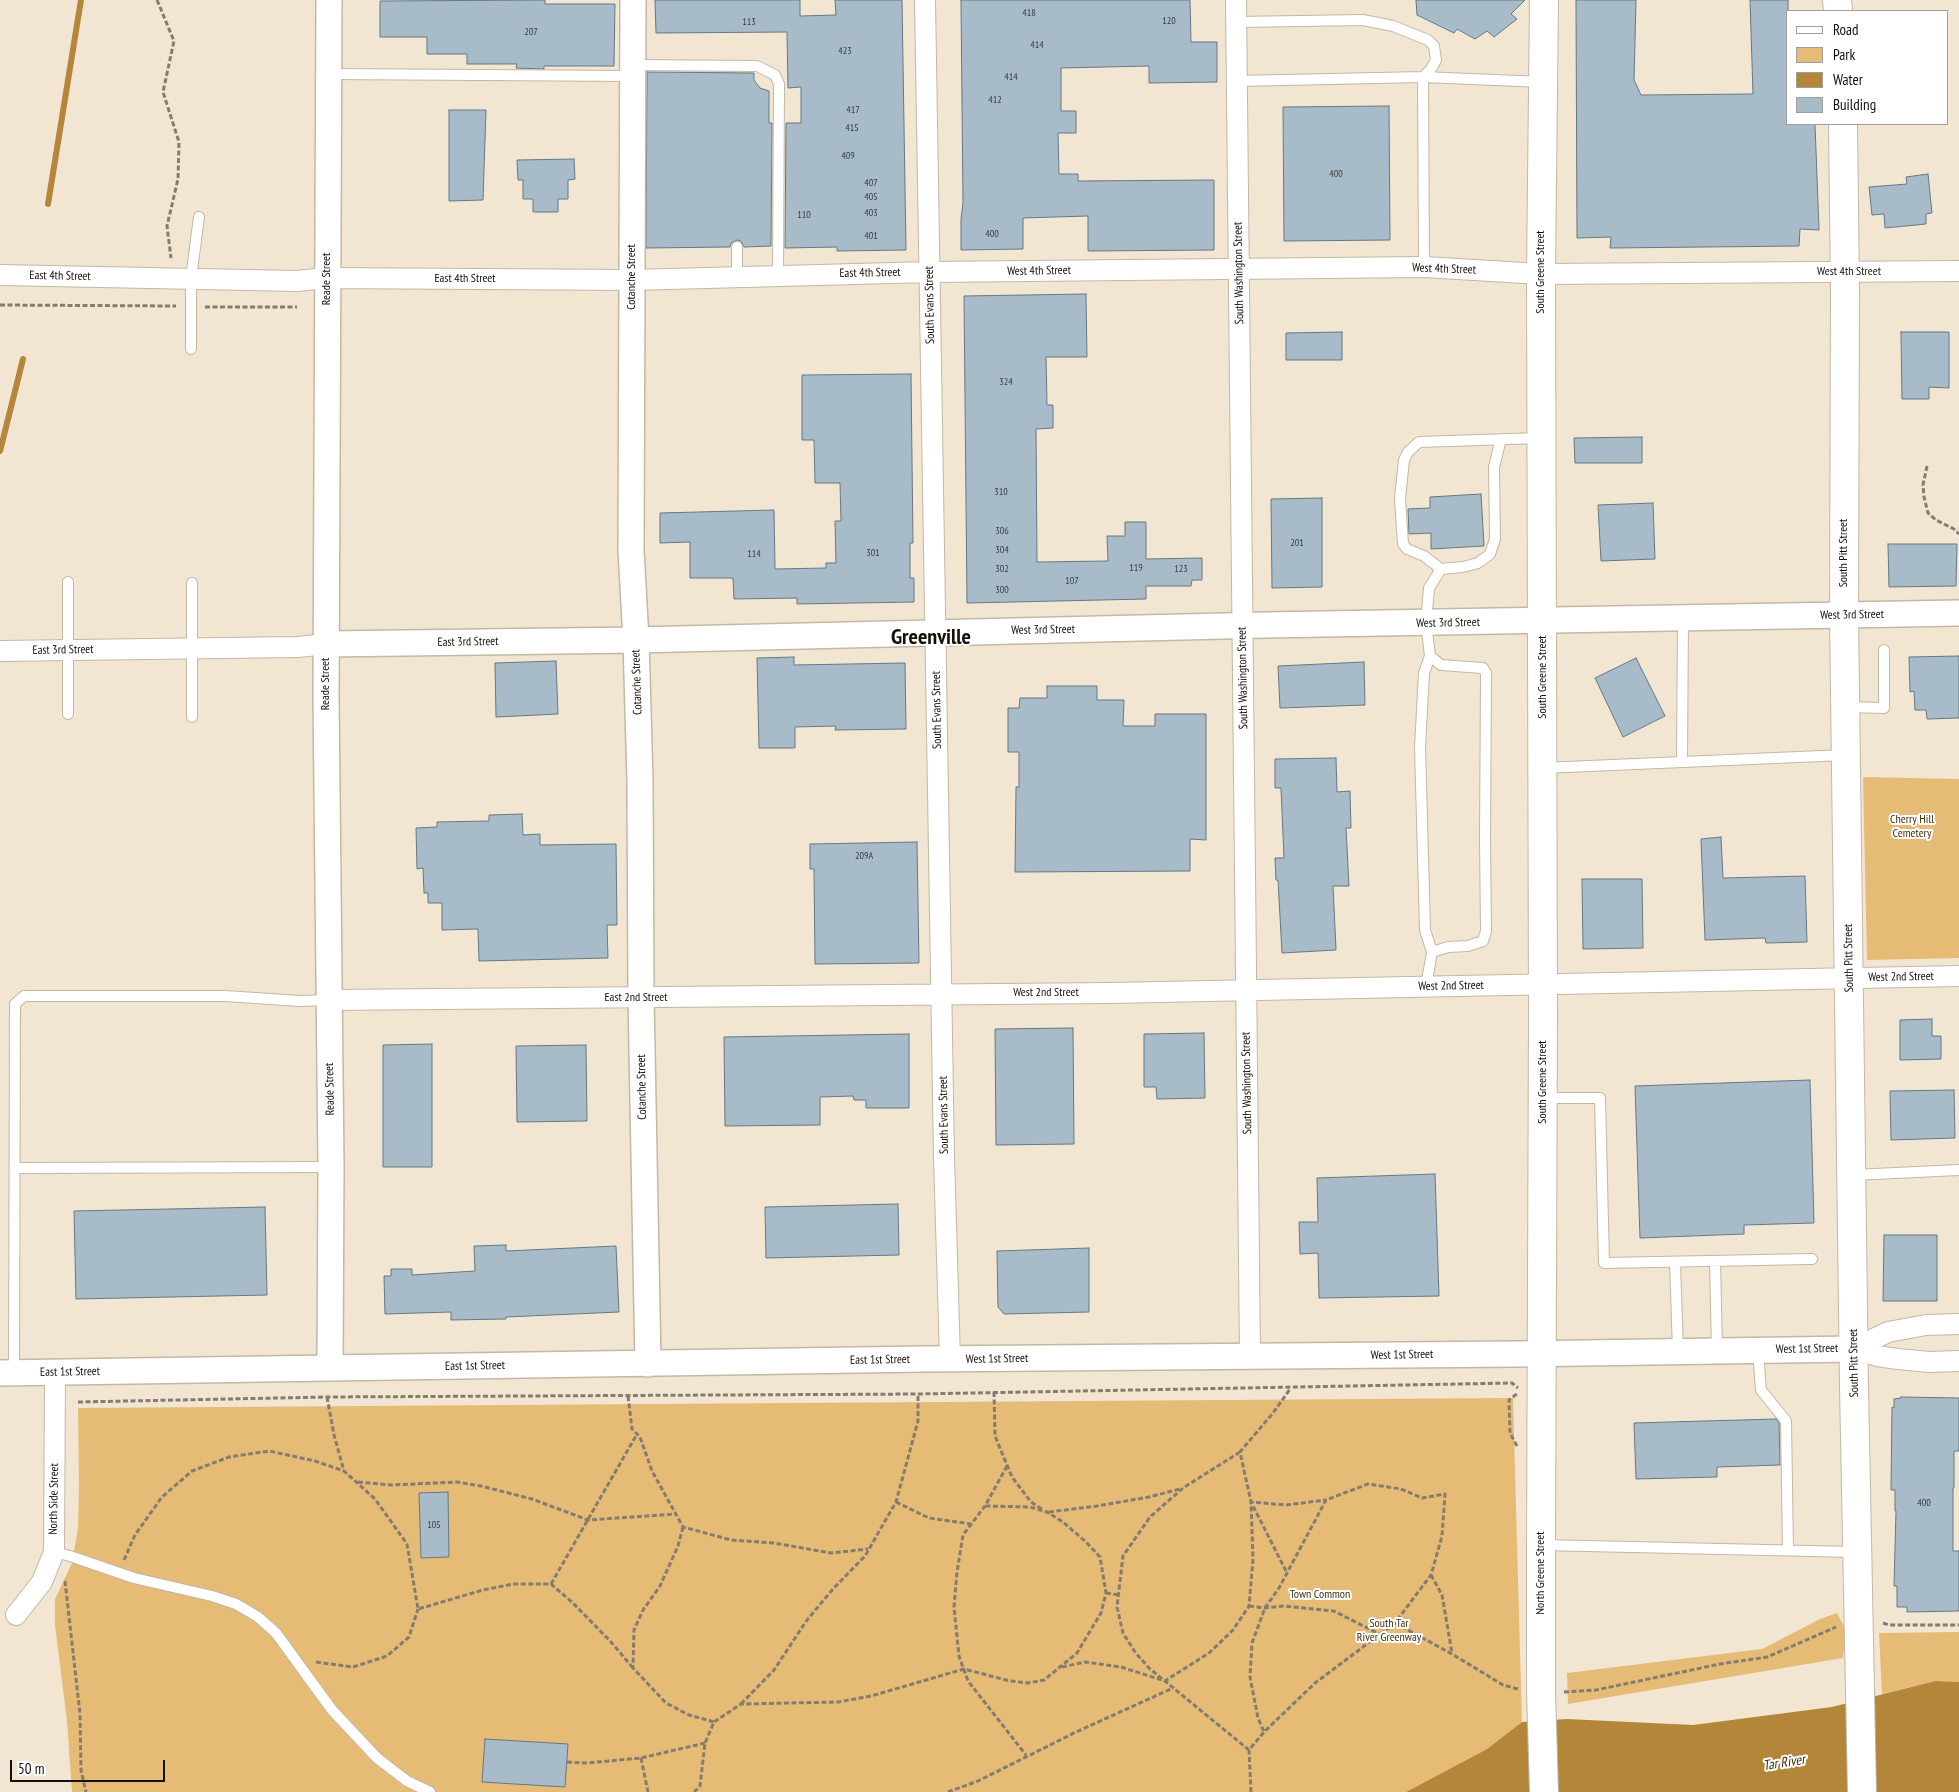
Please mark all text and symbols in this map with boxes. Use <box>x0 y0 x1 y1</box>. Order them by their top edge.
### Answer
house number: 418 <box>1022 7 1036 19</box>
legend <box>1786 10 1949 125</box>
house number: 120 <box>1162 15 1176 27</box>
house number: 113 <box>742 16 756 28</box>
text: Road <box>1833 20 1859 39</box>
house number: 207 <box>524 26 538 38</box>
house number: 414 <box>1030 39 1044 51</box>
house number: 423 <box>838 45 852 57</box>
text: Park <box>1833 45 1855 64</box>
text: Water <box>1833 70 1863 89</box>
house number: 414 <box>1004 71 1018 83</box>
house number: 412 <box>988 94 1002 106</box>
text: Building <box>1833 95 1876 114</box>
house number: 417 <box>846 104 860 116</box>
house number: 415 <box>845 122 859 134</box>
house number: 409 <box>841 150 855 162</box>
house number: 400 <box>1329 168 1343 180</box>
house number: 407 <box>864 177 878 189</box>
house number: 405 <box>864 191 878 203</box>
house number: 403 <box>864 207 878 219</box>
house number: 110 <box>797 209 811 221</box>
street label: South Washington Street <box>1231 222 1247 324</box>
house number: 400 <box>985 228 999 240</box>
house number: 401 <box>864 230 878 242</box>
street label: South Greene Street <box>1534 230 1548 314</box>
street label: Cotanche Street <box>625 244 639 310</box>
street label: Reade Street <box>320 253 334 305</box>
street label: West 4th Street <box>1412 261 1476 277</box>
street label: West 4th Street <box>1007 263 1071 279</box>
street label: East 4th Street <box>839 265 901 281</box>
street label: West 4th Street <box>1817 265 1881 279</box>
street label: South Evans Street <box>922 266 938 344</box>
street label: East 4th Street <box>29 268 91 284</box>
street label: East 4th Street <box>434 272 496 286</box>
house number: 324 <box>999 376 1013 388</box>
house number: 310 <box>994 486 1008 498</box>
street label: South Pitt Street <box>1837 519 1851 587</box>
house number: 306 <box>995 525 1009 537</box>
house number: 201 <box>1290 537 1304 549</box>
house number: 304 <box>995 544 1009 556</box>
house number: 301 <box>866 547 880 559</box>
house number: 114 <box>747 548 761 560</box>
house number: 119 <box>1129 562 1143 574</box>
house number: 302 <box>995 563 1009 575</box>
house number: 123 <box>1174 563 1188 575</box>
house number: 107 <box>1065 575 1079 587</box>
house number: 300 <box>995 584 1009 596</box>
street label: West 3rd Street <box>1820 607 1884 623</box>
street label: West 3rd Street <box>1416 615 1480 631</box>
street label: West 3rd Street <box>1011 622 1075 638</box>
district label: Greenville <box>891 625 971 651</box>
street label: South Washington Street <box>1235 627 1251 729</box>
street label: East 3rd Street <box>437 634 499 650</box>
street label: South Greene Street <box>1536 635 1550 719</box>
street label: East 3rd Street <box>32 642 94 658</box>
street label: Cotanche Street <box>629 649 645 715</box>
street label: Reade Street <box>319 658 333 710</box>
street label: South Evans Street <box>929 671 945 749</box>
park label: Cherry Hill Cemetery <box>1890 813 1934 841</box>
house number: 209A <box>855 850 873 862</box>
street label: South Pitt Street <box>1841 924 1857 992</box>
street label: West 2nd Street <box>1868 969 1934 985</box>
street label: West 2nd Street <box>1418 978 1484 994</box>
street label: West 2nd Street <box>1013 986 1079 1000</box>
street label: East 2nd Street <box>604 991 668 1005</box>
street label: South Washington Street <box>1239 1032 1255 1134</box>
street label: South Greene Street <box>1536 1040 1550 1124</box>
street label: Cotanche Street <box>634 1054 650 1120</box>
street label: Reade Street <box>322 1063 338 1115</box>
street label: South Evans Street <box>936 1076 952 1154</box>
street label: South Pitt Street <box>1846 1329 1862 1397</box>
street label: West 1st Street <box>1776 1341 1838 1357</box>
street label: West 1st Street <box>1371 1347 1433 1363</box>
street label: West 1st Street <box>966 1351 1028 1367</box>
street label: East 1st Street <box>850 1352 910 1368</box>
street label: East 1st Street <box>445 1358 505 1374</box>
street label: East 1st Street <box>40 1364 100 1380</box>
street label: North Side Street <box>46 1463 62 1535</box>
house number: 400 <box>1917 1497 1931 1509</box>
house number: 105 <box>427 1519 441 1531</box>
street label: North Greene Street <box>1534 1532 1548 1614</box>
park label: Town Common <box>1290 1588 1350 1602</box>
park label: South Tar River Greenway <box>1357 1617 1421 1645</box>
scale bar <box>12 1750 168 1782</box>
water label: Tar River <box>1762 1751 1806 1775</box>
text: 50 m <box>18 1759 44 1778</box>

